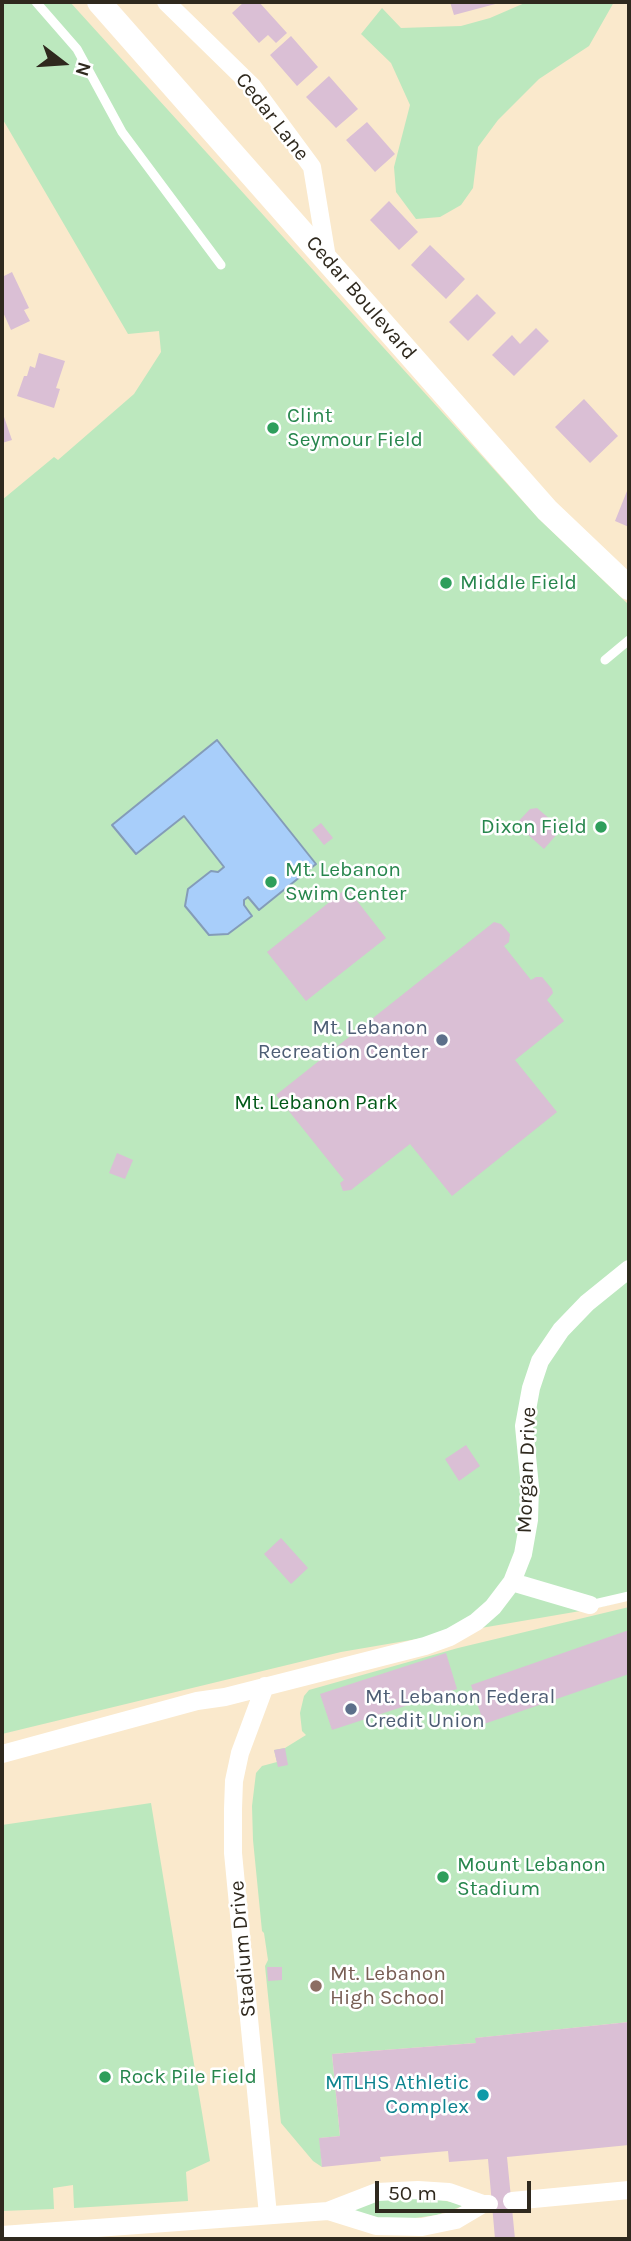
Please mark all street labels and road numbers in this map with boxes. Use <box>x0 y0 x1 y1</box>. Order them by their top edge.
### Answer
street label: Cedar Lane <box>230 68 314 166</box>
street label: Cedar Boulevard <box>300 231 422 365</box>
street label: Morgan Drive <box>512 1406 542 1534</box>
street label: Stadium Drive <box>224 1880 262 2018</box>

